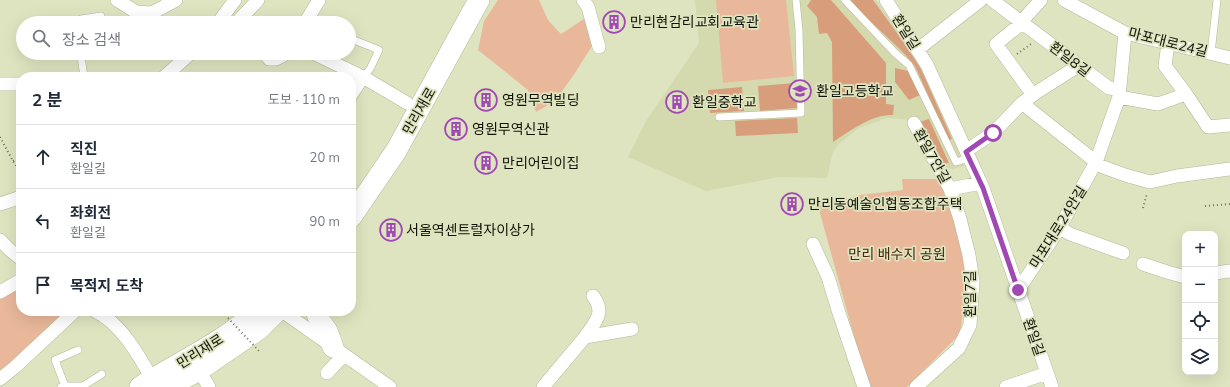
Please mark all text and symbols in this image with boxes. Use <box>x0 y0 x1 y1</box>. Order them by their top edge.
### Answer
building icon: 만리현감리교회교육관 <box>601 9 627 35</box>
street label: 환일길 <box>888 11 924 53</box>
place label: 만리현감리교회교육관 <box>630 13 759 31</box>
search box <box>16 16 356 60</box>
street label: 마포대로24길 <box>1126 23 1210 61</box>
icon: search <box>30 27 52 49</box>
text: 장소 검색 <box>62 30 121 49</box>
street label: 환일8길 <box>1046 38 1094 80</box>
school or university icon: 환일고등학교 <box>787 78 813 104</box>
place label: 환일고등학교 <box>816 82 893 100</box>
street label: 만리재로 <box>398 84 440 138</box>
building icon: 영원무역빌딩 <box>473 87 499 113</box>
text: 2 분 <box>32 89 63 110</box>
building icon: 환일중학교 <box>664 89 690 115</box>
text: 도보 · 110 m <box>268 91 340 107</box>
place label: 영원무역빌딩 <box>502 91 579 109</box>
place label: 환일중학교 <box>692 93 757 111</box>
building icon: 영원무역신관 <box>443 116 469 142</box>
place label: 영원무역신관 <box>472 120 549 138</box>
route start <box>984 124 1002 142</box>
street label: 환일7안길 <box>910 125 954 187</box>
text: 직진 <box>70 139 98 158</box>
icon: ahead <box>32 146 54 168</box>
text: 20 m <box>310 149 340 165</box>
building icon: 만리어린이집 <box>473 150 499 176</box>
place label: 만리어린이집 <box>502 154 579 172</box>
text: 환일길 <box>70 160 106 176</box>
street label: 마포대로24안길 <box>1025 182 1091 272</box>
building icon: 만리동예술인협동조합주택 <box>779 191 805 217</box>
place label: 만리동예술인협동조합주택 <box>808 195 963 213</box>
text: 좌회전 <box>70 203 111 222</box>
icon: left <box>32 210 54 232</box>
text: 90 m <box>310 213 340 229</box>
building icon: 서울역센트럴자이상가 <box>378 217 404 243</box>
place label: 서울역센트럴자이상가 <box>406 221 535 239</box>
text: 환일길 <box>70 224 106 240</box>
map controls <box>1182 231 1218 375</box>
button: + <box>1182 231 1218 267</box>
park label: 만리 배수지 공원 <box>848 245 946 263</box>
button: − <box>1182 267 1218 303</box>
street label: 환일7길 <box>961 270 979 318</box>
icon: arrive <box>32 274 54 296</box>
text: 목적지 도착 <box>70 276 143 295</box>
route end <box>1009 281 1027 299</box>
button: locate <box>1182 303 1218 339</box>
street label: 환일길 <box>1019 316 1049 358</box>
street label: 만리재로 <box>173 330 227 372</box>
button: layers <box>1182 339 1218 375</box>

